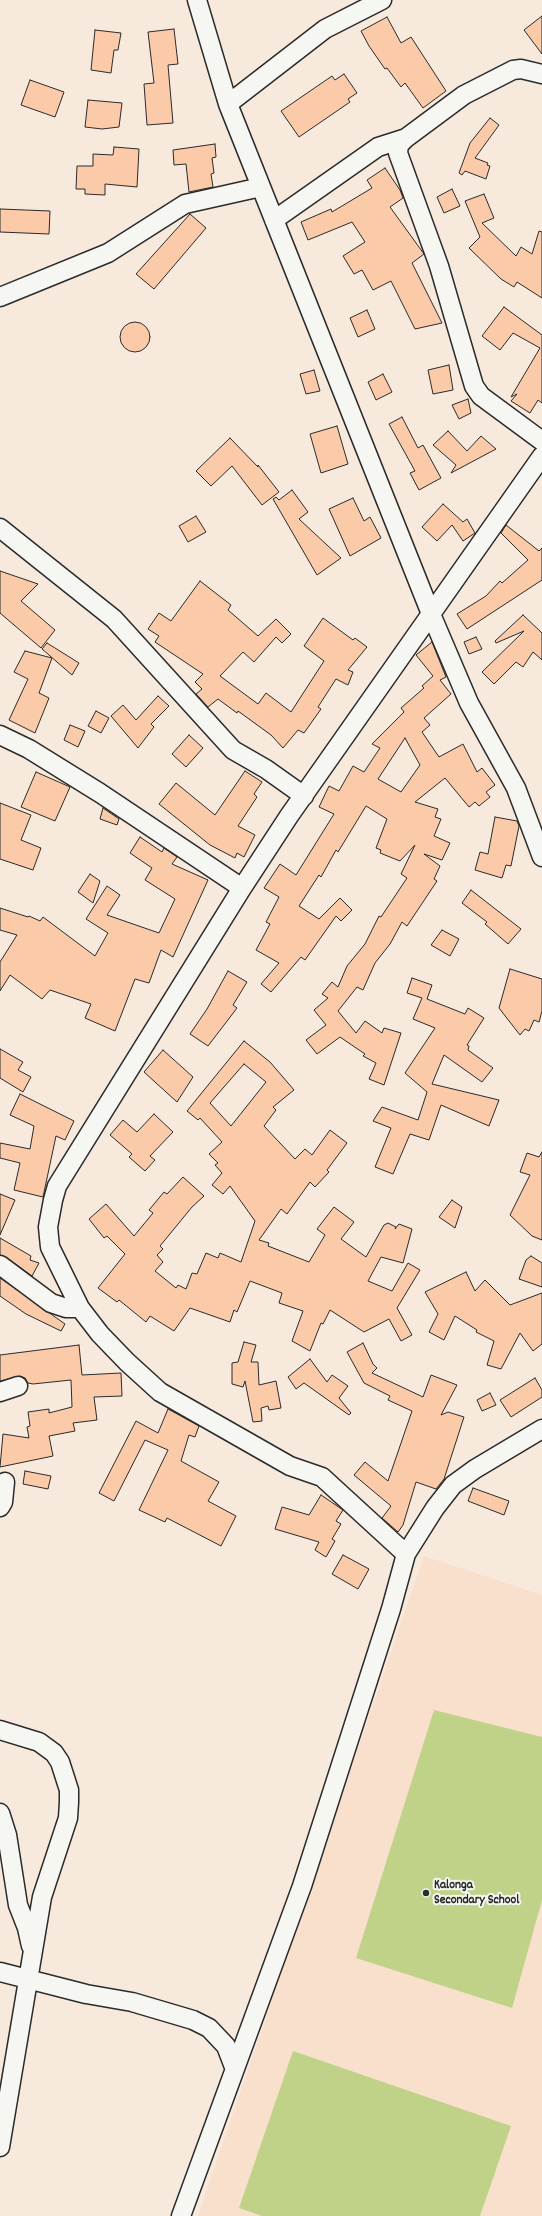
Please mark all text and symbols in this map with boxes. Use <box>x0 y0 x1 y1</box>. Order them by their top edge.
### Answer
place label: Kalonga Secondary School <box>434 1878 519 1909</box>
marker: Kalonga Secondary School <box>421 1888 431 1898</box>

